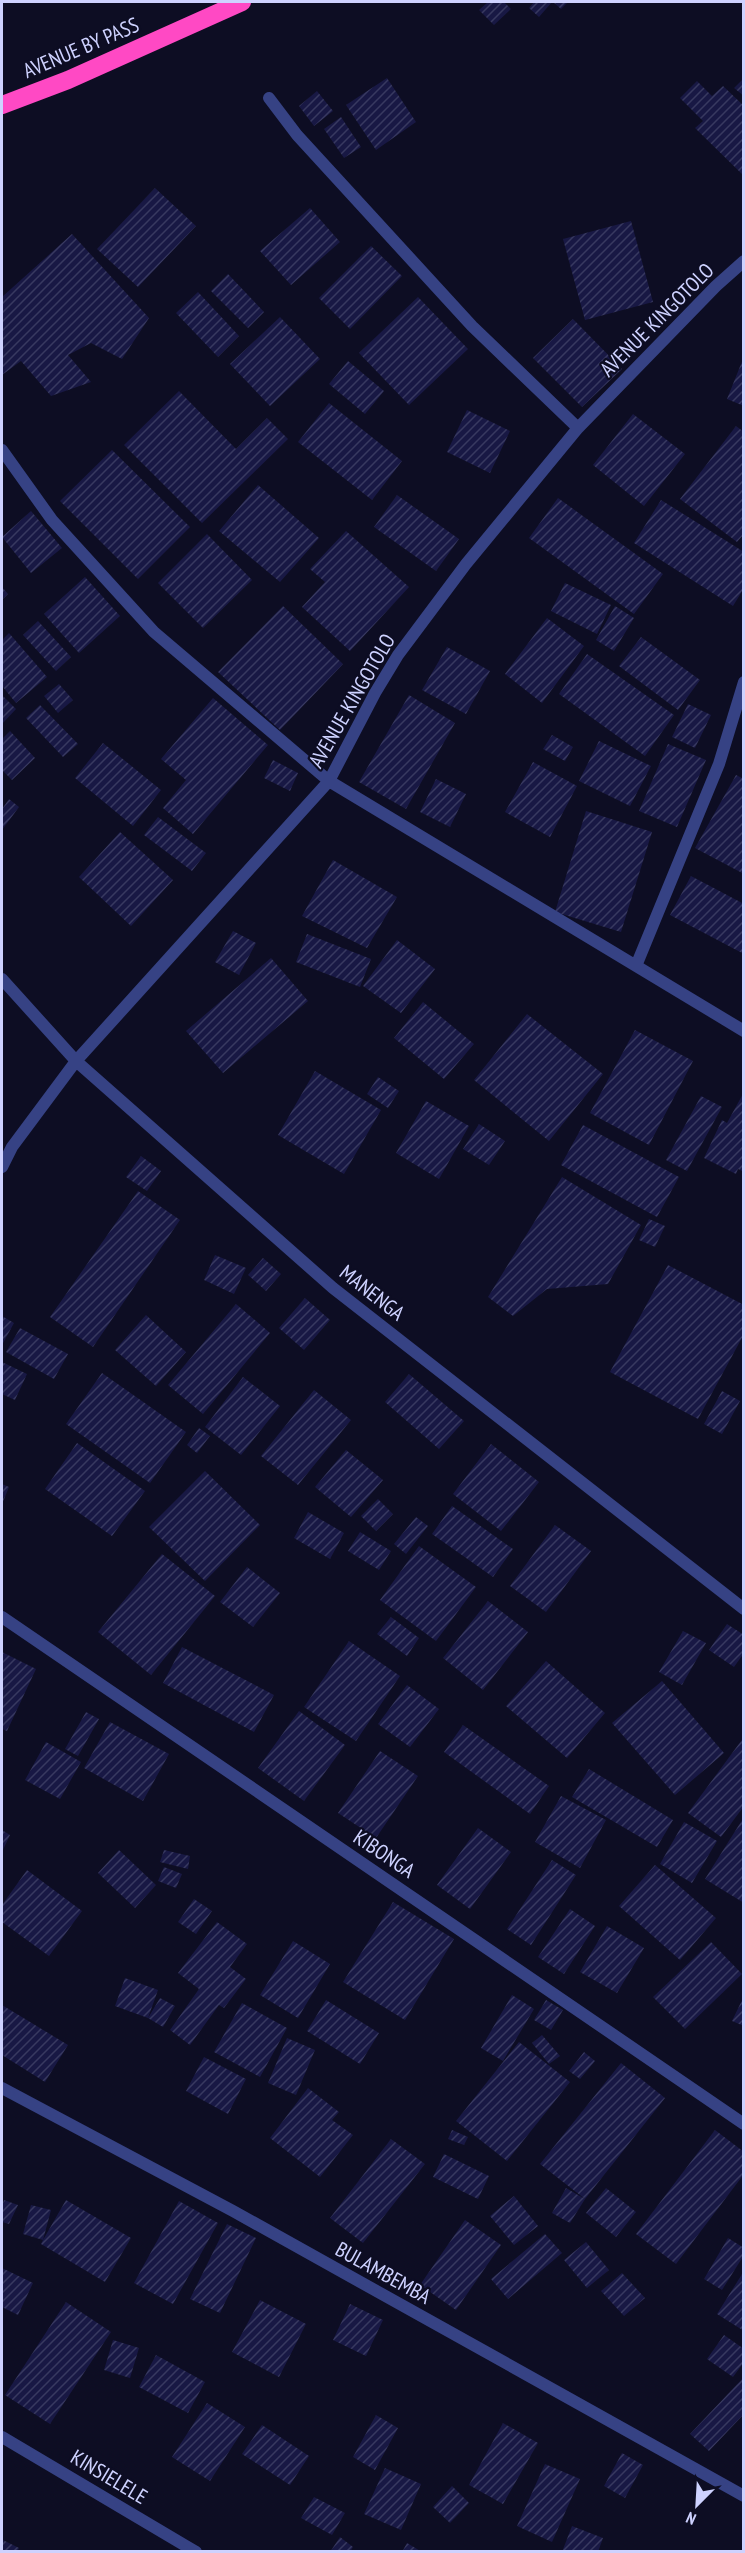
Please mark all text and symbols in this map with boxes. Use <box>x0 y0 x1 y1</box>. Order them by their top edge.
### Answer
street label: AVENUE BY PASS <box>19 11 143 84</box>
street label: AVENUE KINGOTOLO <box>594 257 719 382</box>
street label: AVENUE KINGOTOLO <box>302 629 401 773</box>
street label: MANENGA <box>334 1259 410 1326</box>
street label: KIBONGA <box>348 1823 420 1884</box>
street label: BULAMBEMBA <box>331 2235 436 2310</box>
street label: KINSIELELE <box>66 2443 153 2510</box>
north arrow <box>667 2475 727 2535</box>
text: N <box>683 2508 699 2530</box>

